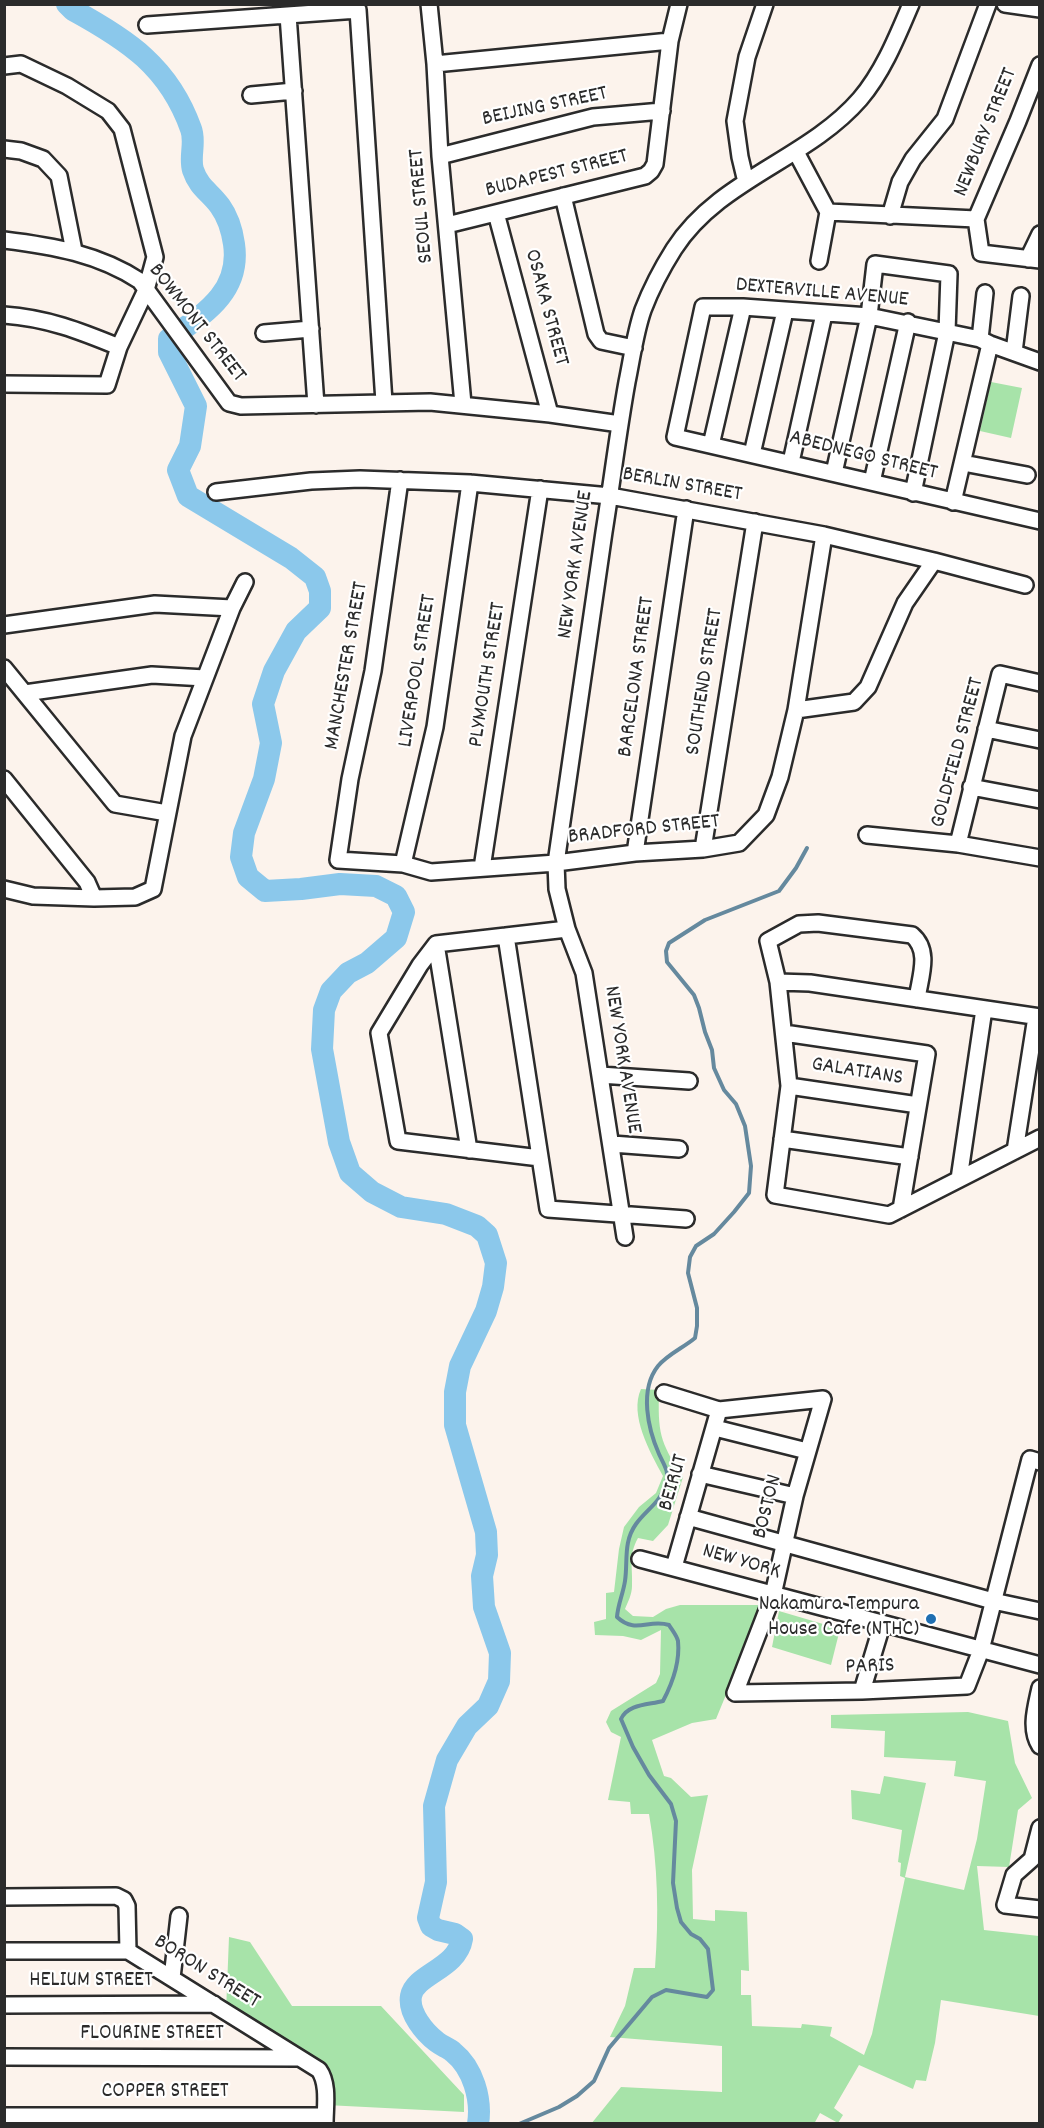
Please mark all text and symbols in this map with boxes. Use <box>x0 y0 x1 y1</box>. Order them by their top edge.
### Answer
street label: NEWBURY STREET <box>949 65 1025 201</box>
street label: BEIJING STREET <box>480 82 610 134</box>
street label: BUDAPEST STREET <box>483 145 631 205</box>
street label: SEOUL STREET <box>405 148 441 264</box>
street label: OSAKA STREET <box>517 247 573 369</box>
street label: BOWMONT STREET <box>141 259 251 389</box>
street label: DEXTERVILLE AVENUE <box>735 273 909 315</box>
street label: ABEDNEGO STREET <box>786 426 940 488</box>
street label: BERLIN STREET <box>620 463 744 509</box>
street label: NEW YORK AVENUE <box>554 489 600 641</box>
street label: MANCHESTER STREET <box>320 580 376 752</box>
street label: LIVERPOOL STREET <box>394 593 444 749</box>
street label: BARCELONA STREET <box>614 595 662 759</box>
street label: PLYMOUTH STREET <box>465 601 513 749</box>
street label: SOUTHEND STREET <box>681 607 731 757</box>
street label: GOLDFIELD STREET <box>926 675 992 831</box>
street label: BRADFORD STREET <box>567 810 721 852</box>
street label: NEW YORK AVENUE <box>596 984 646 1136</box>
street label: GALATIANS <box>809 1053 905 1093</box>
street label: BEIRUT <box>654 1452 696 1514</box>
street label: BOSTON <box>748 1472 790 1542</box>
street label: NEW YORK <box>699 1539 783 1587</box>
place label: Nakamura Tempura House Cafe (NTHC) <box>759 1593 919 1645</box>
marker: Nakamura Tempura House Cafe (NTHC) <box>924 1612 938 1626</box>
street label: PARIS <box>845 1654 895 1682</box>
street label: BORON STREET <box>148 1930 264 2016</box>
street label: HELIUM STREET <box>29 1969 153 1995</box>
street label: FLOURINE STREET <box>80 2022 224 2048</box>
street label: COPPER STREET <box>101 2080 229 2106</box>

